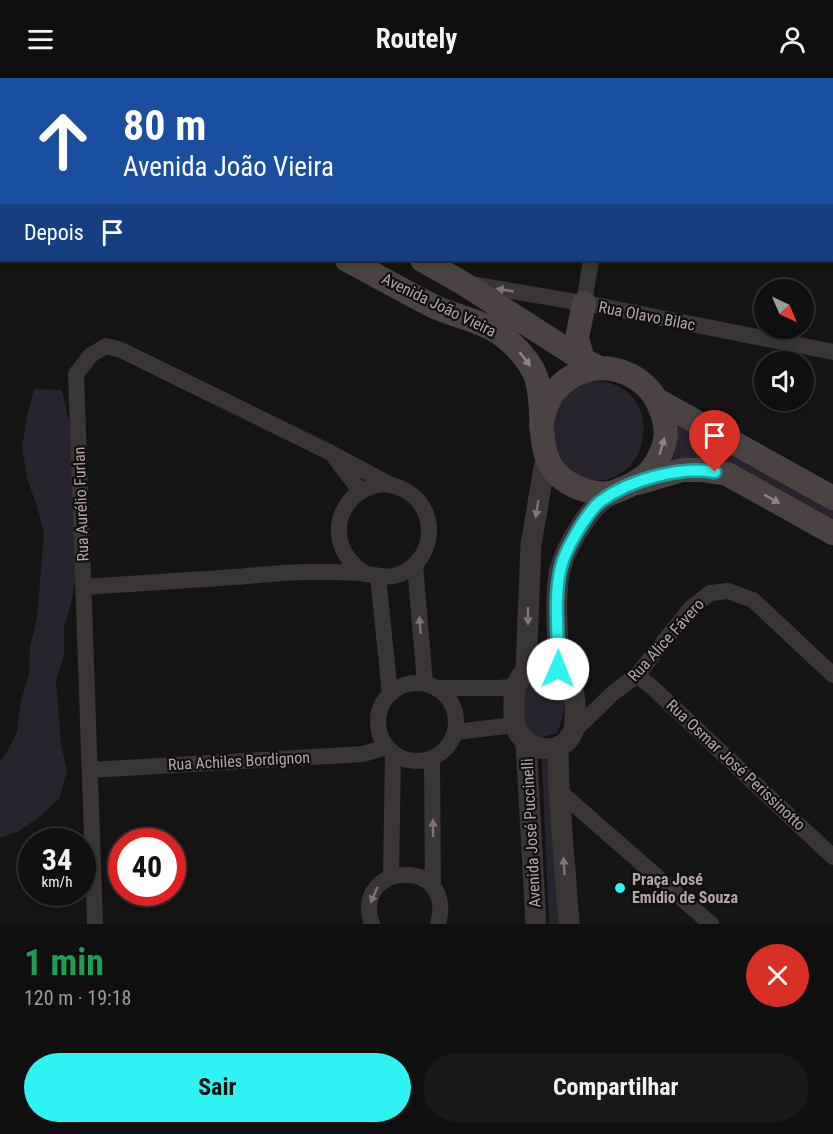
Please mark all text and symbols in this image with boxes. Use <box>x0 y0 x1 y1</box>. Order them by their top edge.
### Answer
icon: menu <box>24 23 57 56</box>
text: Routely <box>376 23 457 55</box>
icon: person <box>776 23 809 56</box>
text: 80 m <box>123 101 206 150</box>
icon: ahead <box>24 102 102 180</box>
text: Avenida João Vieira <box>123 151 334 183</box>
icon: arrive <box>96 216 129 249</box>
text: Depois <box>24 220 84 245</box>
street label: Avenida João Vieira <box>379 269 499 341</box>
north arrow <box>754 279 814 339</box>
map controls <box>754 279 814 411</box>
one-way arrow <box>496 285 515 294</box>
street label: Rua Olavo Bilac <box>597 297 697 335</box>
one-way arrow <box>518 351 530 366</box>
button: sound <box>754 351 814 411</box>
pin <box>689 410 740 472</box>
icon: arrive <box>698 419 731 452</box>
one-way arrow <box>658 437 667 455</box>
street label: Rua Aurélio Furlan <box>70 446 92 562</box>
one-way arrow <box>764 494 781 504</box>
one-way arrow <box>533 500 542 519</box>
street label: Rua Alice Fávero <box>624 595 708 685</box>
one-way arrow <box>523 606 533 625</box>
one-way arrow <box>415 616 425 635</box>
position arrow <box>526 637 590 701</box>
street label: Rua Osmar José Perissinotto <box>663 696 809 834</box>
street label: Rua Achiles Bordignon <box>167 748 311 774</box>
street label: Avenida José Puccinelli <box>518 758 544 908</box>
one-way arrow <box>428 819 438 838</box>
speed limit sign: 40 <box>108 828 186 906</box>
text: 34 <box>42 842 72 877</box>
one-way arrow <box>560 856 569 875</box>
place label: Praça José Emídio de Souza <box>632 870 738 907</box>
text: km/h <box>42 873 72 891</box>
marker: Praça José Emídio de Souza <box>613 881 627 895</box>
one-way arrow <box>369 886 379 904</box>
text: 1 min <box>24 942 104 984</box>
button: close <box>746 944 809 1007</box>
text: 120 m · 19:18 <box>24 986 131 1010</box>
button: Sair <box>24 1053 411 1122</box>
button: Compartilhar <box>423 1053 809 1122</box>

